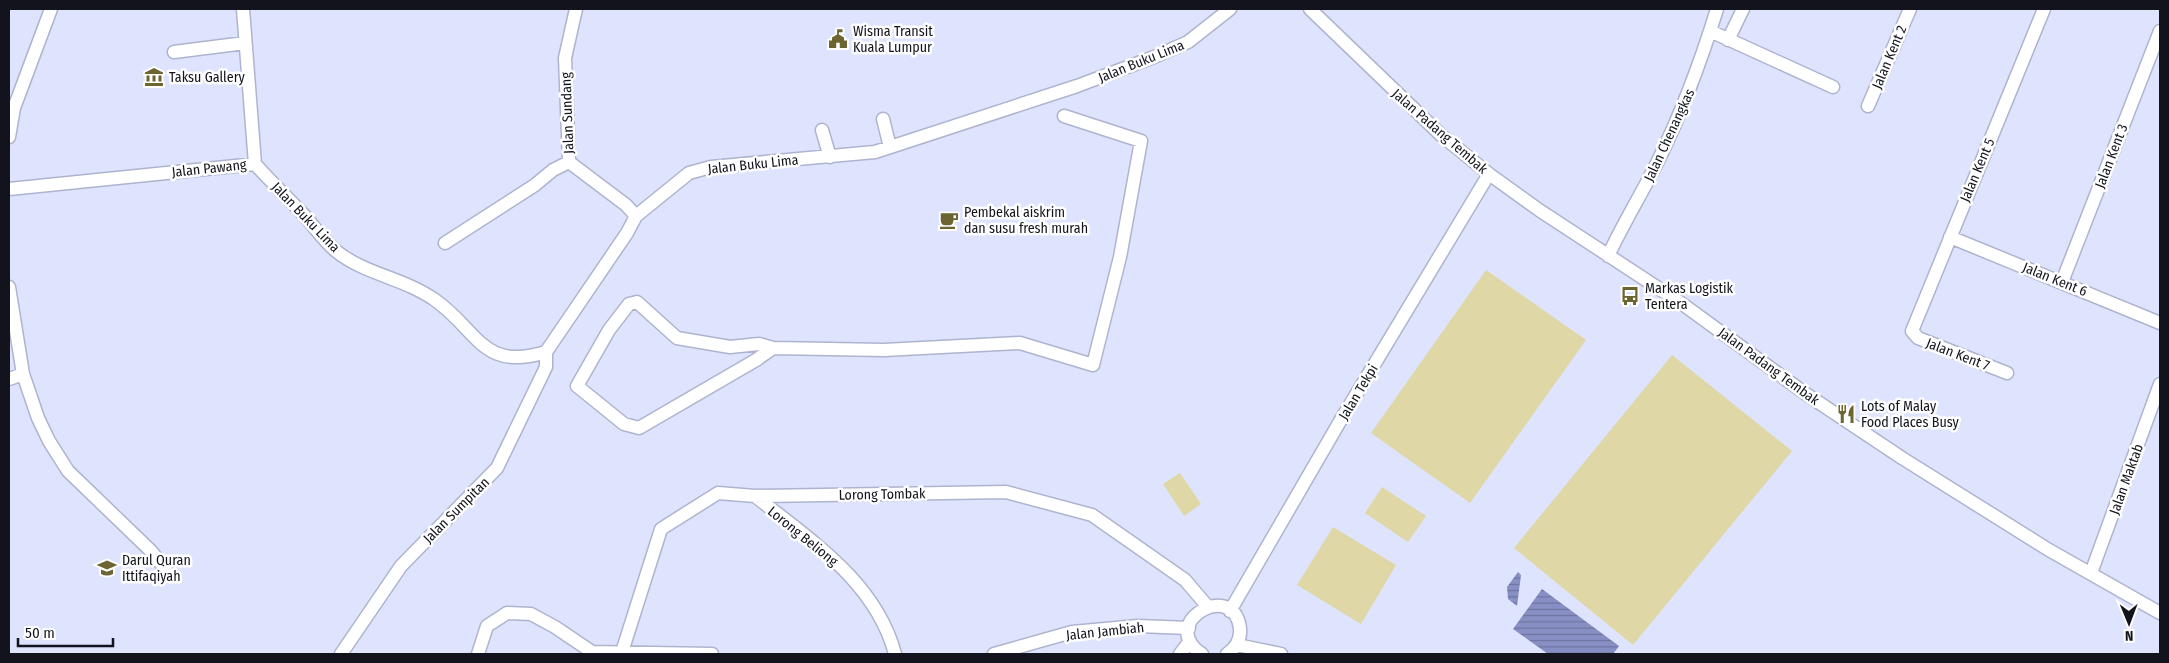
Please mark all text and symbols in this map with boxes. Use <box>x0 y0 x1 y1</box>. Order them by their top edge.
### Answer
place label: Wisma Transit Kuala Lumpur <box>853 23 933 56</box>
street label: Jalan Kent 2 <box>1868 23 1910 91</box>
public building icon: Wisma Transit Kuala Lumpur <box>827 28 849 50</box>
street label: Jalan Buku Lima <box>1096 36 1187 86</box>
museum icon: Taksu Gallery <box>143 66 165 88</box>
place label: Taksu Gallery <box>169 69 246 86</box>
street label: Jalan Sundang <box>558 71 577 154</box>
street label: Jalan Padang Tembak <box>1388 85 1491 178</box>
street label: Jalan Chenangkas <box>1641 86 1698 184</box>
street label: Jalan Kent 3 <box>2091 122 2131 191</box>
street label: Jalan Kent 5 <box>1956 136 1998 205</box>
street label: Jalan Buku Lima <box>707 151 799 178</box>
street label: Jalan Pawang <box>171 156 248 181</box>
street label: Jalan Buku Lima <box>268 179 343 256</box>
place label: Pembekal aiskrim dan susu fresh murah <box>964 204 1088 237</box>
cafe icon: Pembekal aiskrim dan susu fresh murah <box>938 209 960 231</box>
street label: Jalan Kent 6 <box>2020 259 2090 300</box>
place label: Markas Logistik Tentera <box>1645 280 1733 313</box>
bus stop icon: Markas Logistik Tentera <box>1619 285 1641 307</box>
street label: Jalan Padang Tembak <box>1715 324 1823 409</box>
street label: Jalan Kent 7 <box>1924 335 1992 374</box>
street label: Jalan Tekpi <box>1335 361 1382 423</box>
place label: Lots of Malay Food Places Busy <box>1861 398 1960 431</box>
restaurant icon: Lots of Malay Food Places Busy <box>1835 403 1857 425</box>
street label: Jalan Maktab <box>2106 442 2147 517</box>
street label: Jalan Sumpitan <box>420 474 493 547</box>
street label: Lorong Tombak <box>838 485 926 504</box>
street label: Lorong Beliong <box>764 503 842 570</box>
place label: Darul Quran Ittifaqiyah <box>122 552 191 585</box>
school or university icon: Darul Quran Ittifaqiyah <box>96 557 118 579</box>
north arrow <box>2104 598 2154 648</box>
scale bar <box>18 616 112 648</box>
street label: Jalan Jambiah <box>1065 619 1145 644</box>
text: 50 m <box>25 624 55 642</box>
text: N <box>2125 627 2134 644</box>

